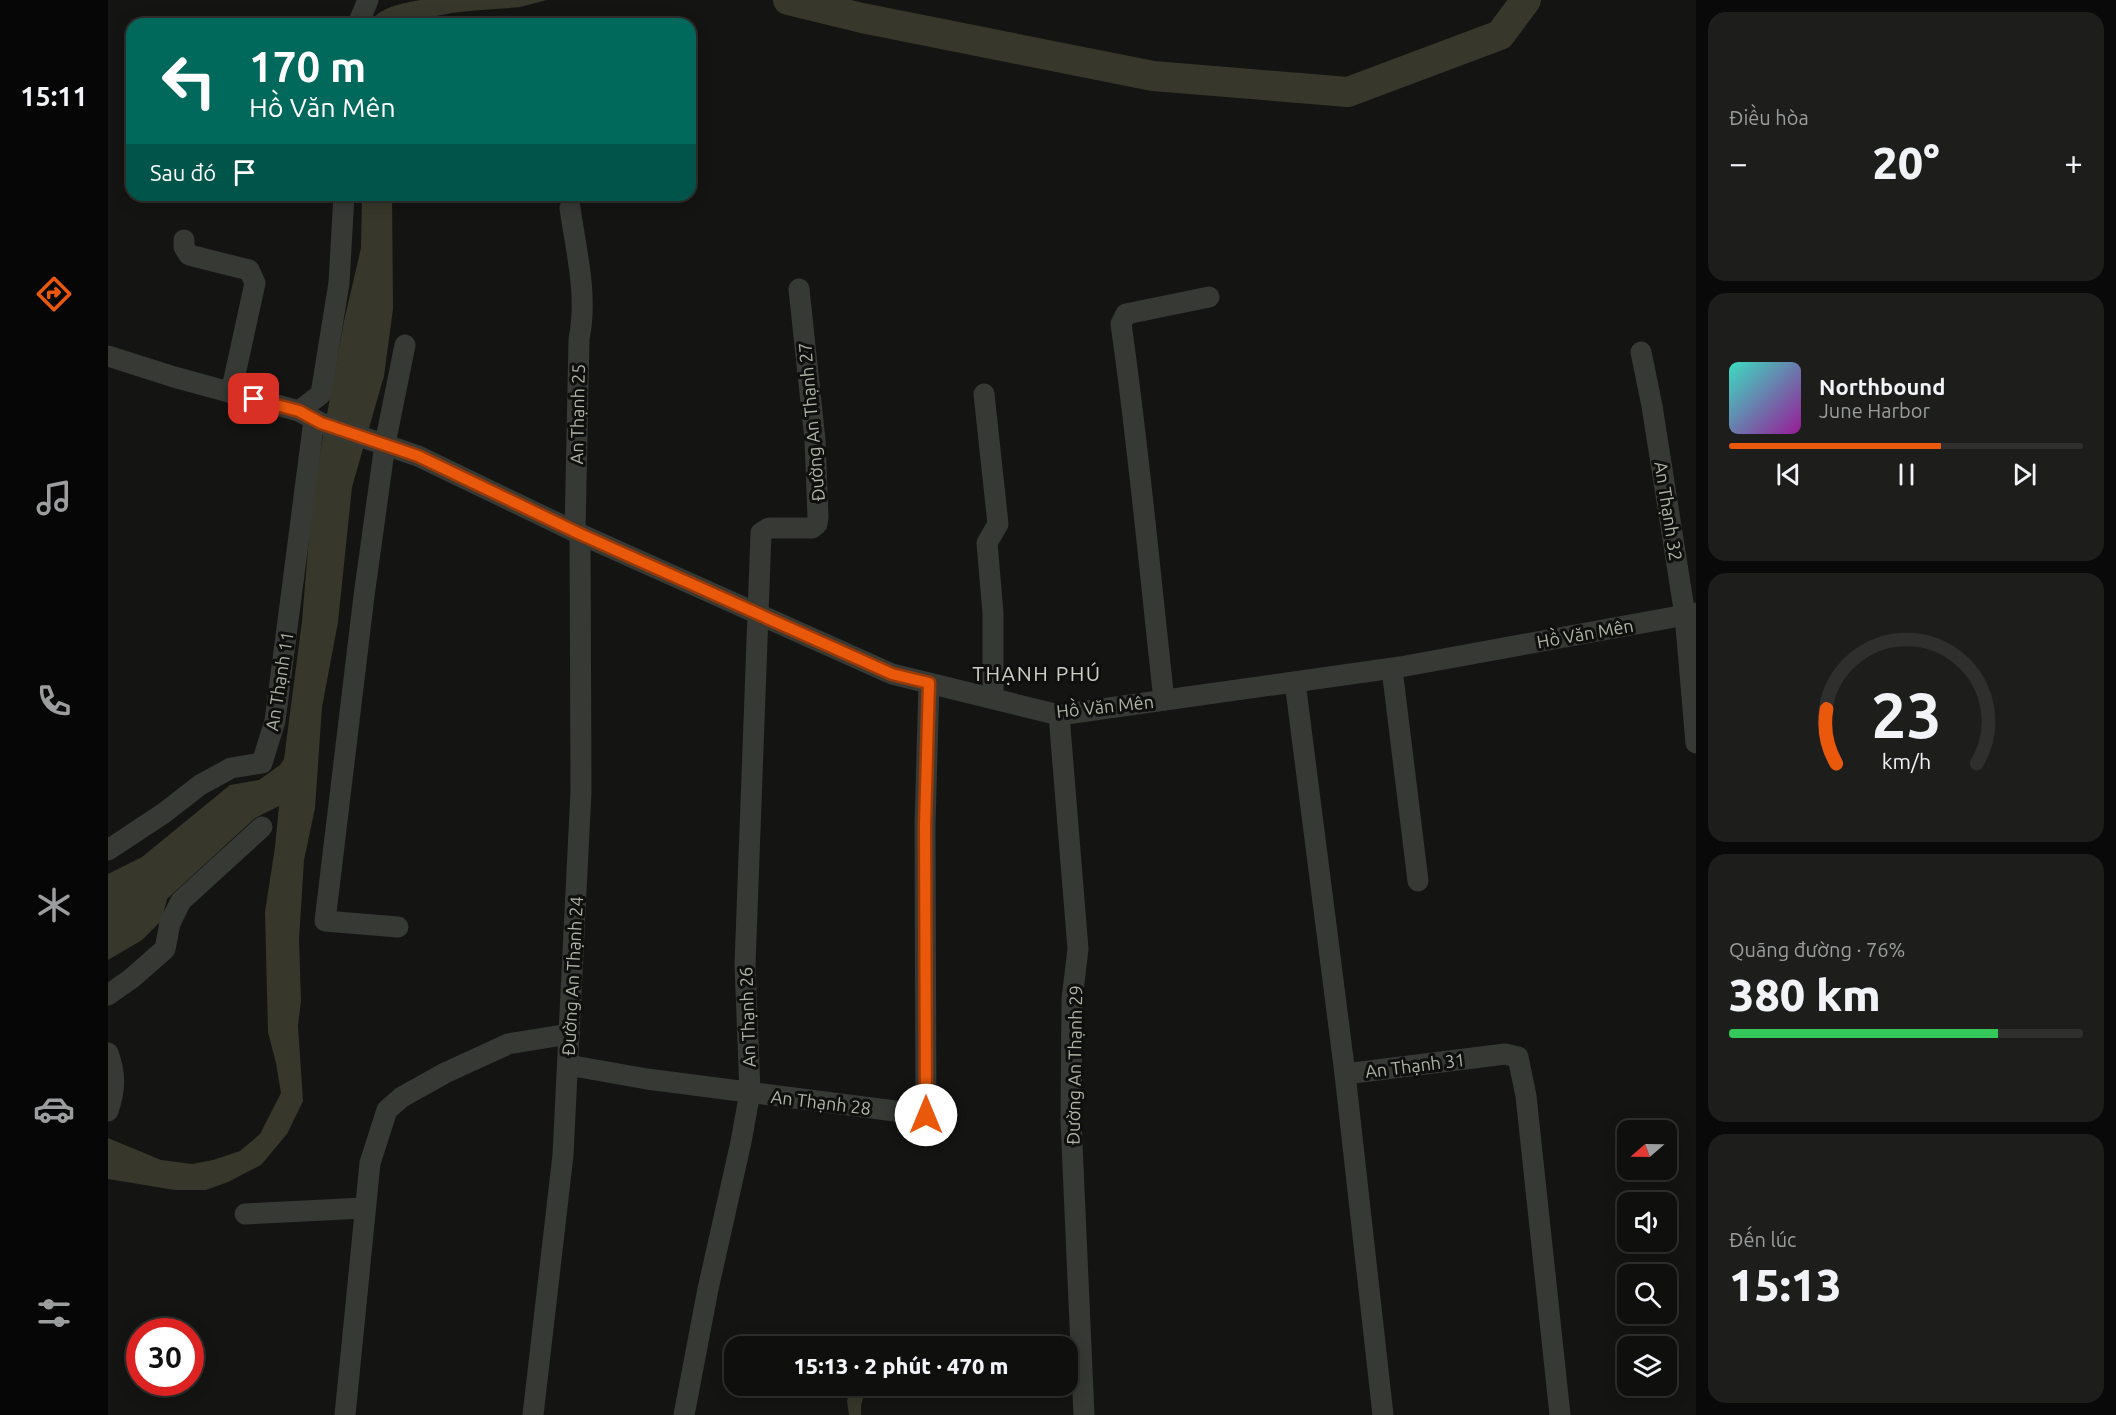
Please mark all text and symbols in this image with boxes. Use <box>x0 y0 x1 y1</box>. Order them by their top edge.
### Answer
icon: left <box>150 42 228 120</box>
text: 170 m <box>249 43 366 90</box>
text: 15:11 <box>20 81 88 111</box>
text: Hồ Văn Mên <box>249 92 396 122</box>
text: Điều hòa <box>1729 106 1809 129</box>
text: 20° <box>1872 137 1940 188</box>
text: − <box>1729 144 1748 181</box>
text: + <box>2064 144 2083 181</box>
icon: arrive <box>228 156 261 189</box>
text: Sau đó <box>150 160 216 185</box>
icon: directions <box>33 273 75 315</box>
street label: Đường An Thạnh 27 <box>794 342 828 502</box>
street label: An Thạnh 25 <box>566 364 588 464</box>
pin <box>228 373 279 424</box>
text: Northbound <box>1819 374 1945 399</box>
icon: arrive <box>237 382 270 415</box>
text: June Harbor <box>1819 399 1930 422</box>
icon: previous <box>1772 458 1805 491</box>
icon: pause <box>1890 458 1923 491</box>
icon: next <box>2008 458 2041 491</box>
street label: An Thạnh 32 <box>1651 460 1687 562</box>
icon: music <box>33 477 75 519</box>
street label: Hồ Văn Mên <box>1535 612 1635 651</box>
street label: An Thạnh 11 <box>261 630 297 732</box>
district label: THẠNH PHÚ <box>972 661 1102 685</box>
icon: phone <box>33 680 75 722</box>
text: 23 <box>1871 681 1941 751</box>
street label: Hồ Văn Mên <box>1055 689 1155 721</box>
text: km/h <box>1881 750 1931 774</box>
icon: climate <box>33 884 75 926</box>
street label: Đường An Thạnh 24 <box>558 896 586 1056</box>
text: Quãng đường · 76% <box>1729 938 1905 961</box>
street label: An Thạnh 26 <box>735 966 759 1068</box>
text: 380 km <box>1729 969 1881 1020</box>
street label: Đường An Thạnh 29 <box>1063 985 1085 1145</box>
street label: An Thạnh 31 <box>1364 1049 1466 1081</box>
position arrow <box>894 1083 958 1147</box>
street label: An Thạnh 28 <box>770 1086 872 1118</box>
icon: car <box>33 1088 75 1130</box>
north arrow <box>1617 1120 1677 1180</box>
map controls <box>1617 1120 1677 1396</box>
button: sound <box>1617 1192 1677 1252</box>
text: Đến lúc <box>1729 1228 1796 1251</box>
text: 15:13 <box>1729 1259 1842 1310</box>
button: search <box>1617 1264 1677 1324</box>
icon: filters <box>33 1292 75 1334</box>
speed limit sign: 30 <box>126 1318 204 1396</box>
button: layers <box>1617 1336 1677 1396</box>
text: 15:13 · 2 phút · 470 m <box>793 1353 1009 1378</box>

